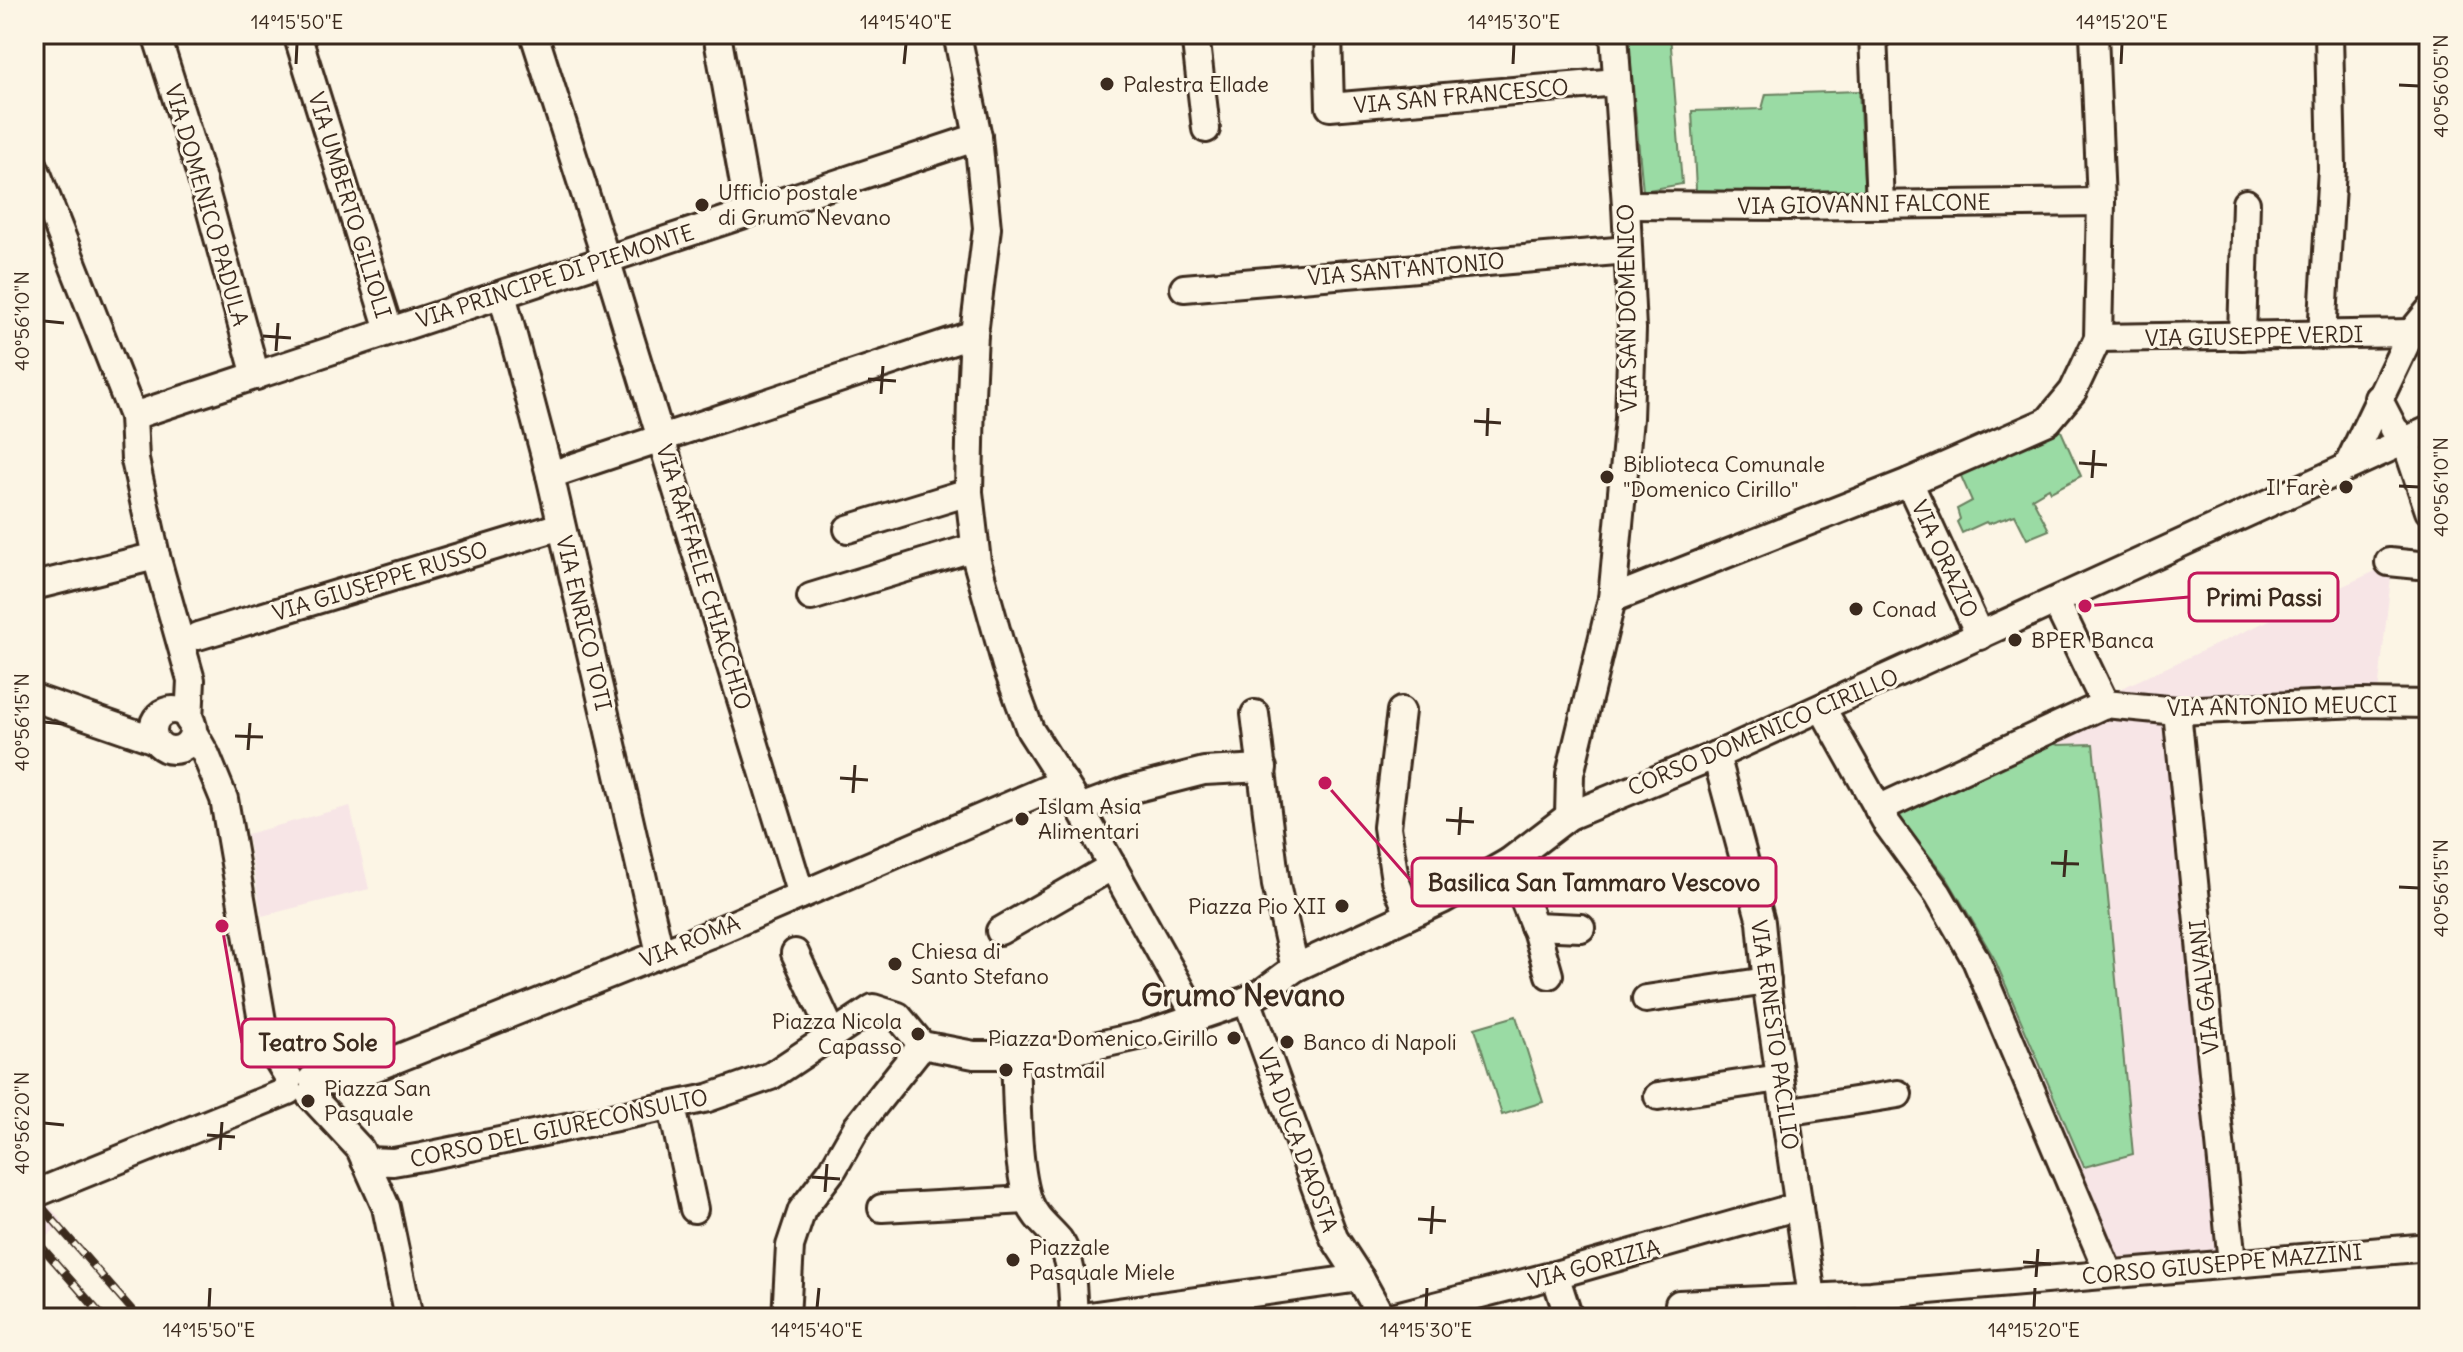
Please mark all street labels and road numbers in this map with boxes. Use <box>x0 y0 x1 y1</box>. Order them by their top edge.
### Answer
street label: VIA SAN FRANCESCO <box>1352 73 1570 119</box>
street label: VIA DOMENICO PADULA <box>159 81 255 329</box>
street label: VIA UMBERTO GILIOLI <box>302 89 398 321</box>
street label: VIA GIOVANNI FALCONE <box>1737 188 1991 220</box>
street label: VIA SAN DOMENICO <box>1611 204 1643 412</box>
street label: VIA PRINCIPE DI PIEMONTE <box>413 218 697 334</box>
street label: VIA SANT'ANTONIO <box>1306 246 1506 292</box>
street label: VIA GIUSEPPE VERDI <box>2145 320 2363 352</box>
street label: VIA RAFFAELE CHIACCHIO <box>650 441 758 713</box>
street label: VIA ORAZIO <box>1906 496 1984 622</box>
street label: VIA ENRICO TOTI <box>550 533 618 713</box>
street label: VIA GIUSEPPE RUSSO <box>269 535 491 627</box>
street label: CORSO DOMENICO CIRILLO <box>1623 662 1903 802</box>
street label: VIA ANTONIO MEUCCI <box>2166 690 2398 722</box>
street label: VIA ROMA <box>636 908 744 974</box>
street label: VIA ERNESTO PACILIO <box>1745 918 1805 1152</box>
street label: VIA GALVANI <box>2183 918 2225 1056</box>
street label: VIA DUCA D'AOSTA <box>1252 1044 1344 1236</box>
street label: CORSO DEL GIURECONSULTO <box>408 1083 710 1173</box>
street label: VIA GORIZIA <box>1525 1233 1663 1295</box>
street label: CORSO GIUSEPPE MAZZINI <box>2081 1238 2363 1290</box>

